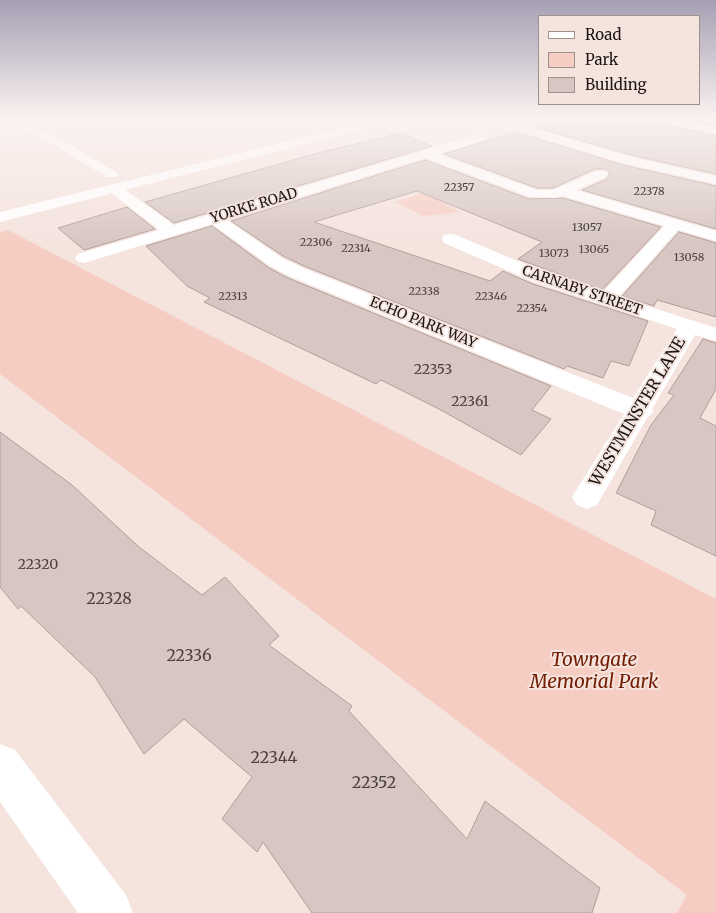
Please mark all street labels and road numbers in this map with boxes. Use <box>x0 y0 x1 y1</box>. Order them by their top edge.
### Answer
street label: YORKE ROAD <box>208 185 300 227</box>
street label: CARNABY STREET <box>520 263 644 319</box>
street label: ECHO PARK WAY <box>367 294 479 352</box>
street label: WESTMINSTER LANE <box>586 334 690 490</box>

